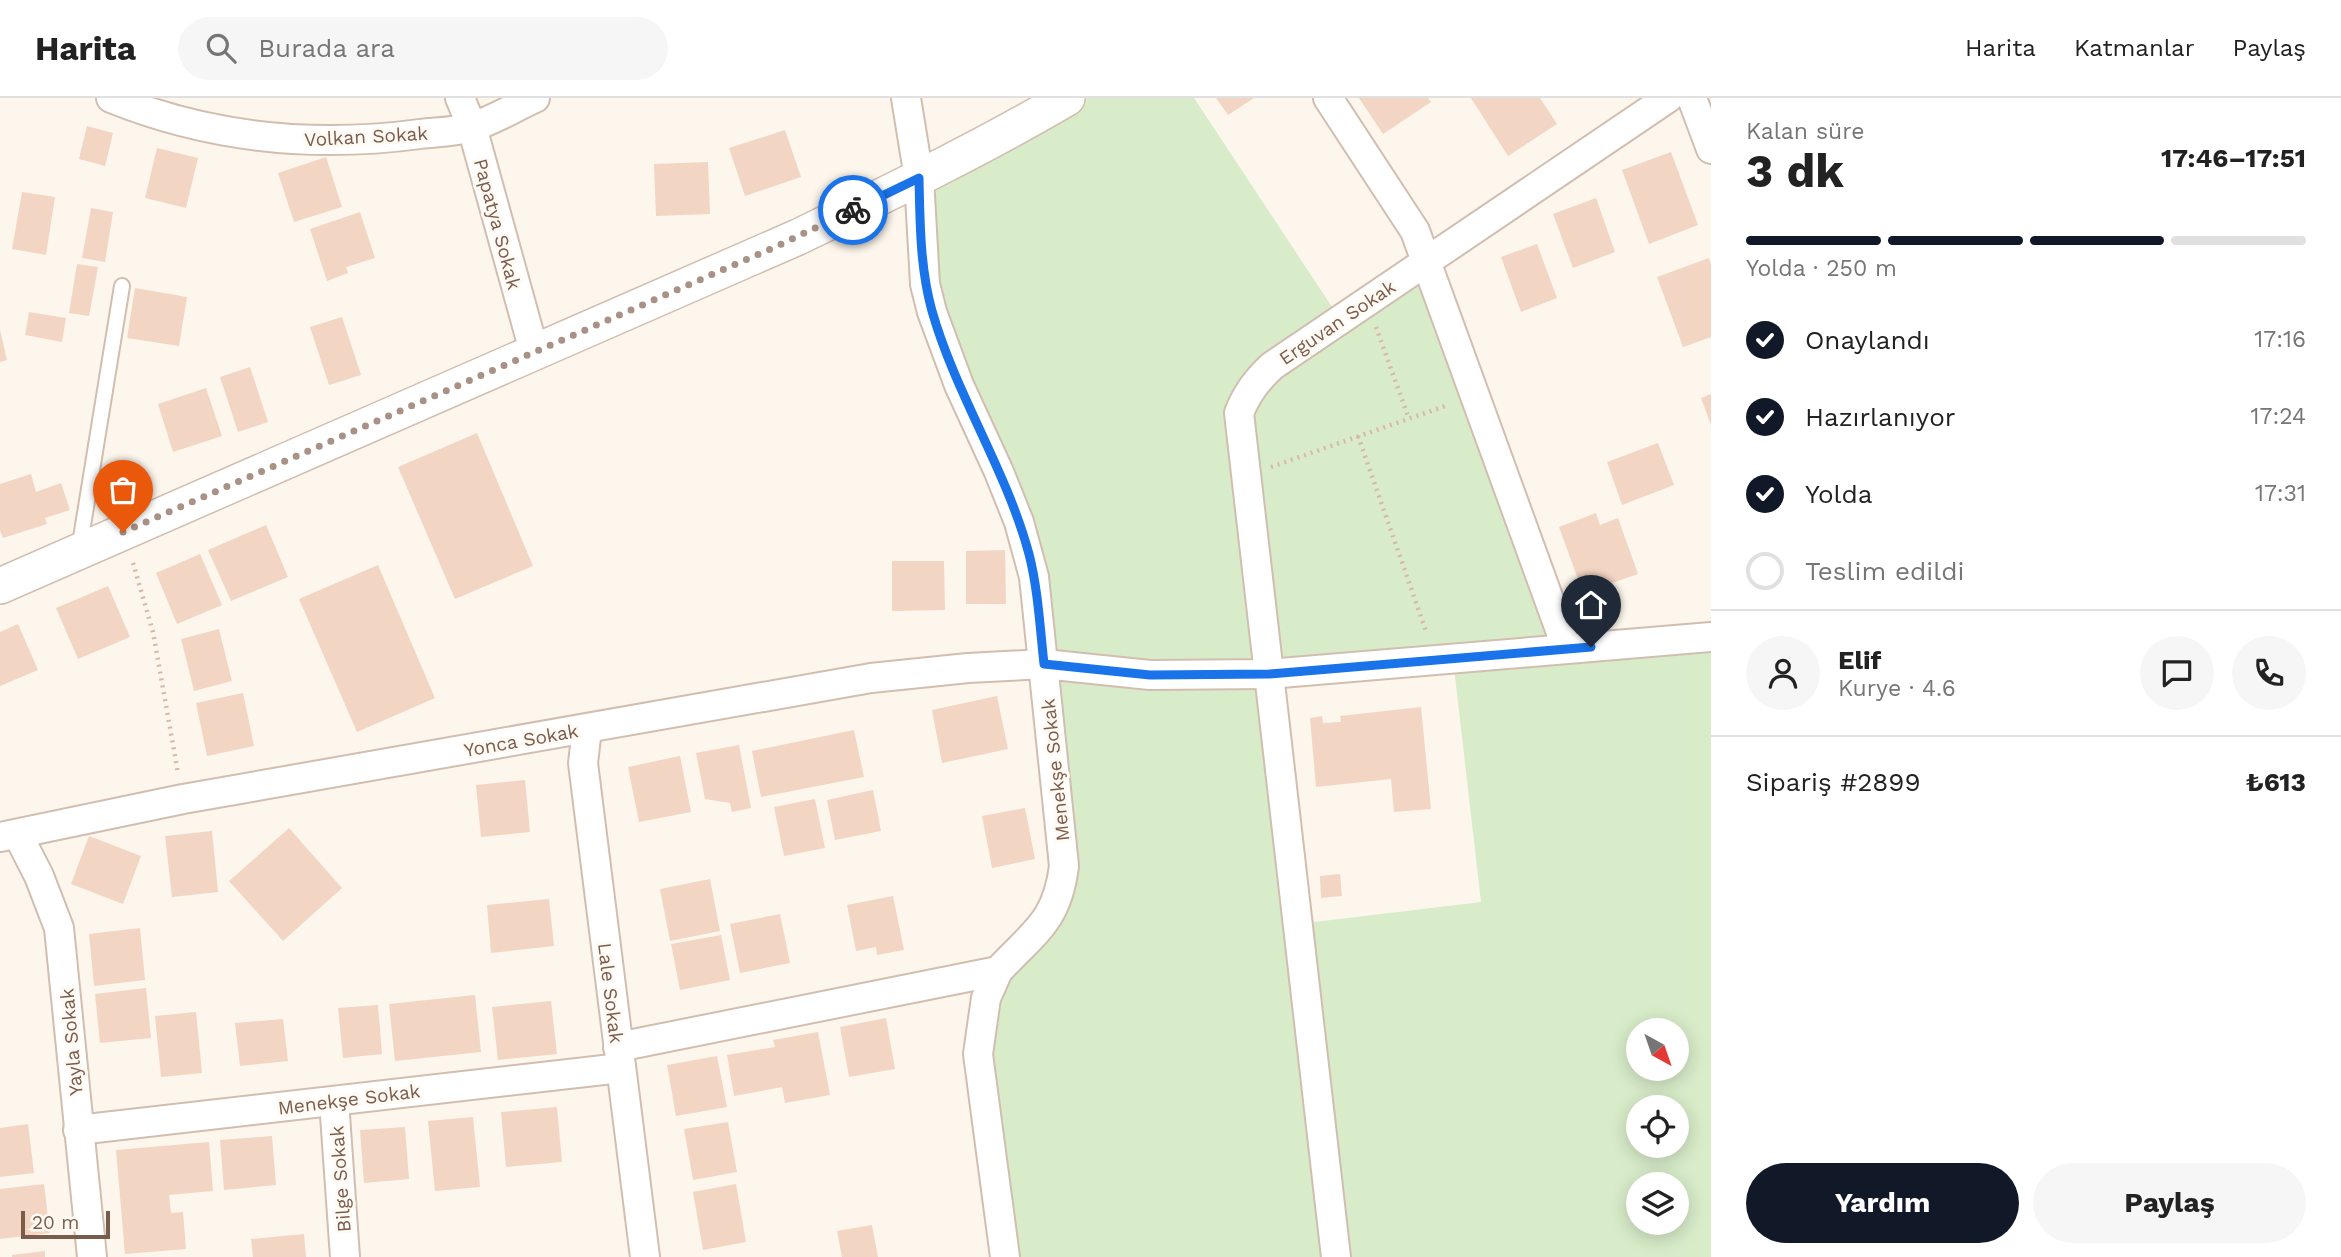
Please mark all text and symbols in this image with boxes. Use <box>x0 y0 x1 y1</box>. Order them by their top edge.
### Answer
search box <box>178 17 668 80</box>
text: Harita <box>35 29 136 68</box>
icon: search <box>202 29 240 67</box>
text: Burada ara <box>258 33 395 63</box>
text: Harita <box>1965 34 2036 62</box>
text: Katmanlar <box>2074 34 2195 62</box>
text: Paylaş <box>2233 34 2306 62</box>
text: Kalan süre <box>1746 118 1865 145</box>
street label: Volkan Sokak <box>304 122 429 151</box>
text: 17:46–17:51 <box>2161 143 2306 173</box>
text: 3 dk <box>1746 144 1844 198</box>
street label: Papatya Sokak <box>469 156 526 292</box>
courier <box>818 175 888 245</box>
icon: bike <box>834 191 872 229</box>
text: Yolda · 250 m <box>1746 255 1897 282</box>
street label: Erguvan Sokak <box>1275 275 1400 370</box>
icon: check <box>1746 321 1784 359</box>
text: Onaylandı <box>1805 325 1930 355</box>
text: 17:16 <box>2254 326 2306 353</box>
icon: check <box>1746 398 1784 436</box>
text: Hazırlanıyor <box>1805 402 1955 432</box>
text: 17:24 <box>2251 403 2306 430</box>
pin <box>93 460 153 532</box>
icon: bag <box>104 471 142 509</box>
icon: check <box>1746 475 1784 513</box>
text: Yolda <box>1805 479 1873 509</box>
text: 17:31 <box>2255 480 2306 507</box>
text: Teslim edildi <box>1805 556 1964 586</box>
pin <box>1561 575 1621 647</box>
icon: home <box>1572 586 1610 624</box>
button: person <box>1746 636 1820 710</box>
button: chat <box>2140 636 2214 710</box>
button: phone <box>2232 636 2306 710</box>
text: Elif <box>1838 645 1881 675</box>
text: Kurye · 4.6 <box>1838 675 1956 702</box>
street label: Menekşe Sokak <box>1037 697 1074 842</box>
street label: Yonca Sokak <box>462 719 580 762</box>
text: Sipariş #2899 <box>1746 767 1920 797</box>
text: ₺613 <box>2245 767 2306 797</box>
street label: Lale Sokak <box>593 942 628 1045</box>
street label: Yayla Sokak <box>55 987 88 1097</box>
north arrow <box>1626 1018 1689 1082</box>
map controls <box>1626 1018 1689 1235</box>
street label: Menekşe Sokak <box>276 1079 422 1120</box>
button: locate <box>1626 1095 1689 1158</box>
street label: Bilge Sokak <box>325 1125 356 1233</box>
button: Yardım <box>1746 1163 2019 1243</box>
button: Paylaş <box>2033 1163 2306 1243</box>
button: layers <box>1626 1172 1689 1235</box>
scale bar <box>21 1208 110 1240</box>
text: 20 m <box>32 1211 79 1234</box>

